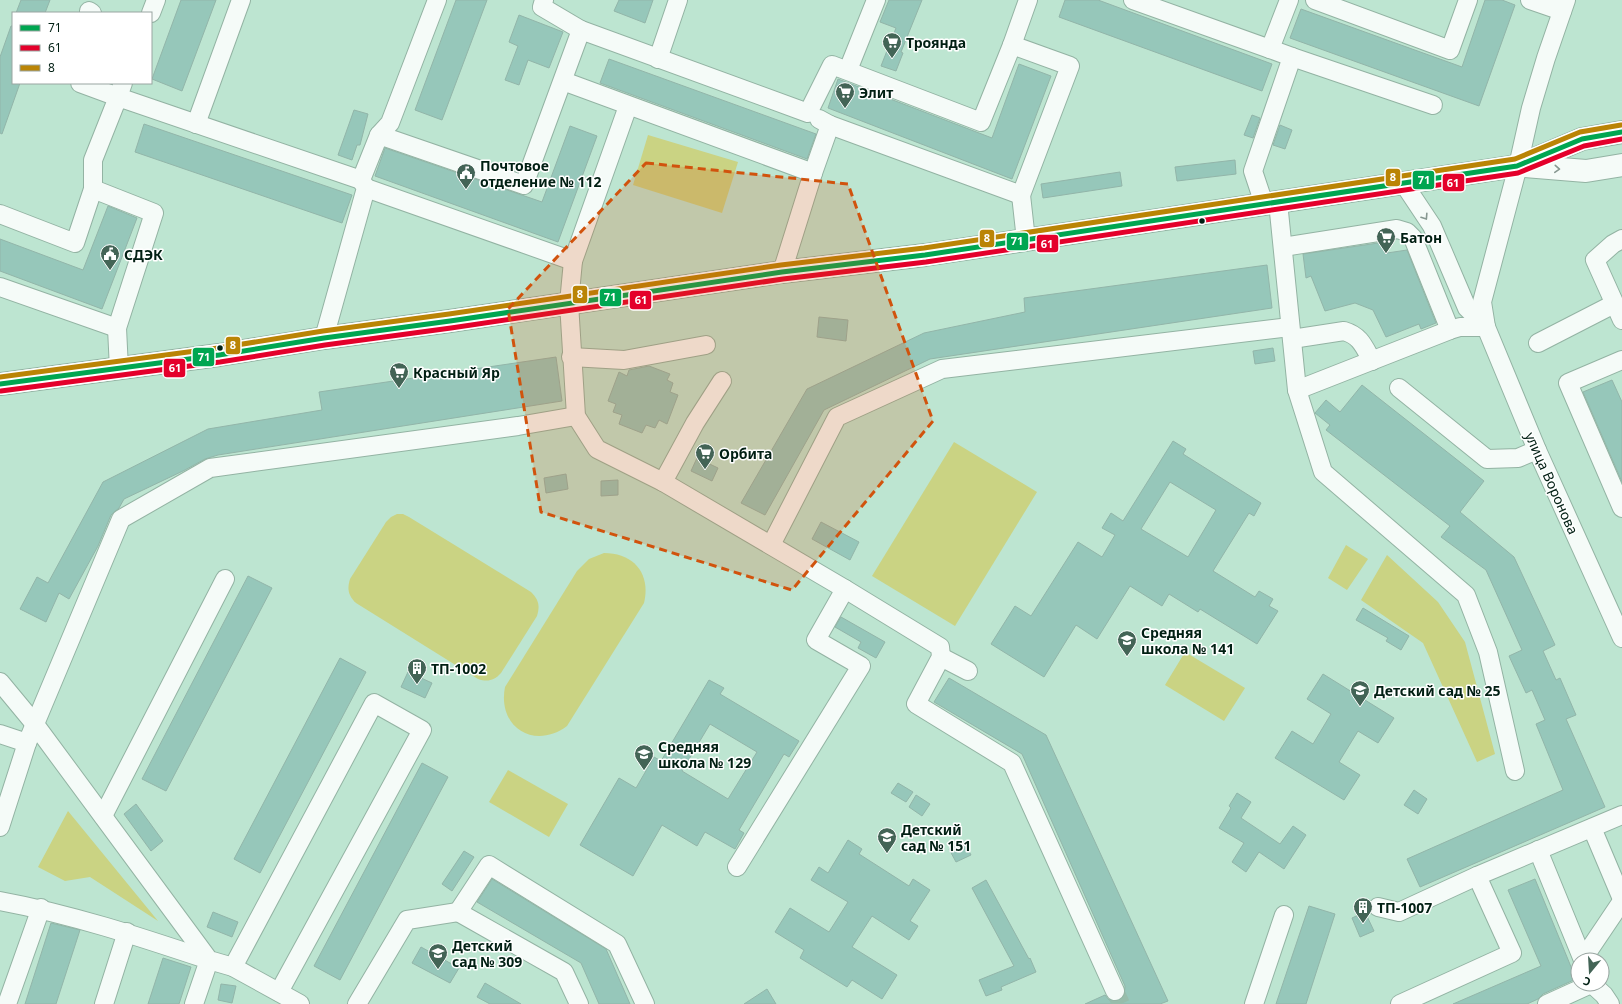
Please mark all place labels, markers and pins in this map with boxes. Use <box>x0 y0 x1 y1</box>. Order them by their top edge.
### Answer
supermarket icon: Троянда <box>881 31 903 59</box>
place label: Троянда <box>906 33 966 52</box>
supermarket icon: Элит <box>834 81 856 109</box>
place label: Элит <box>859 83 893 102</box>
place label: Почтовое отделение № 112 <box>480 156 602 191</box>
public building icon: Почтовое отделение № 112 <box>455 162 477 190</box>
unlabelled marker <box>1197 216 1207 226</box>
supermarket icon: Батон <box>1375 226 1397 254</box>
place label: Батон <box>1400 228 1442 247</box>
public building icon: СДЭК <box>99 243 121 271</box>
place label: СДЭК <box>124 245 163 264</box>
unlabelled marker <box>215 343 225 353</box>
supermarket icon: Красный Яр <box>388 361 410 389</box>
place label: Красный Яр <box>413 363 500 382</box>
supermarket icon: Орбита <box>694 442 716 470</box>
place label: Орбита <box>719 444 772 463</box>
place label: Средняя школа № 141 <box>1141 623 1234 658</box>
school or university icon: Средняя школа № 141 <box>1116 629 1138 657</box>
building icon: ТП-1002 <box>406 657 428 685</box>
place label: ТП-1002 <box>431 659 486 678</box>
school or university icon: Детский сад № 25 <box>1349 679 1371 707</box>
place label: Детский сад № 25 <box>1374 681 1501 700</box>
place label: Средняя школа № 129 <box>658 737 751 772</box>
school or university icon: Средняя школа № 129 <box>633 743 655 771</box>
place label: Детский сад № 151 <box>901 820 971 855</box>
school or university icon: Детский сад № 151 <box>876 826 898 854</box>
building icon: ТП-1007 <box>1352 896 1374 924</box>
place label: ТП-1007 <box>1377 898 1432 917</box>
place label: Детский сад № 309 <box>452 936 522 971</box>
school or university icon: Детский сад № 309 <box>427 942 449 970</box>

